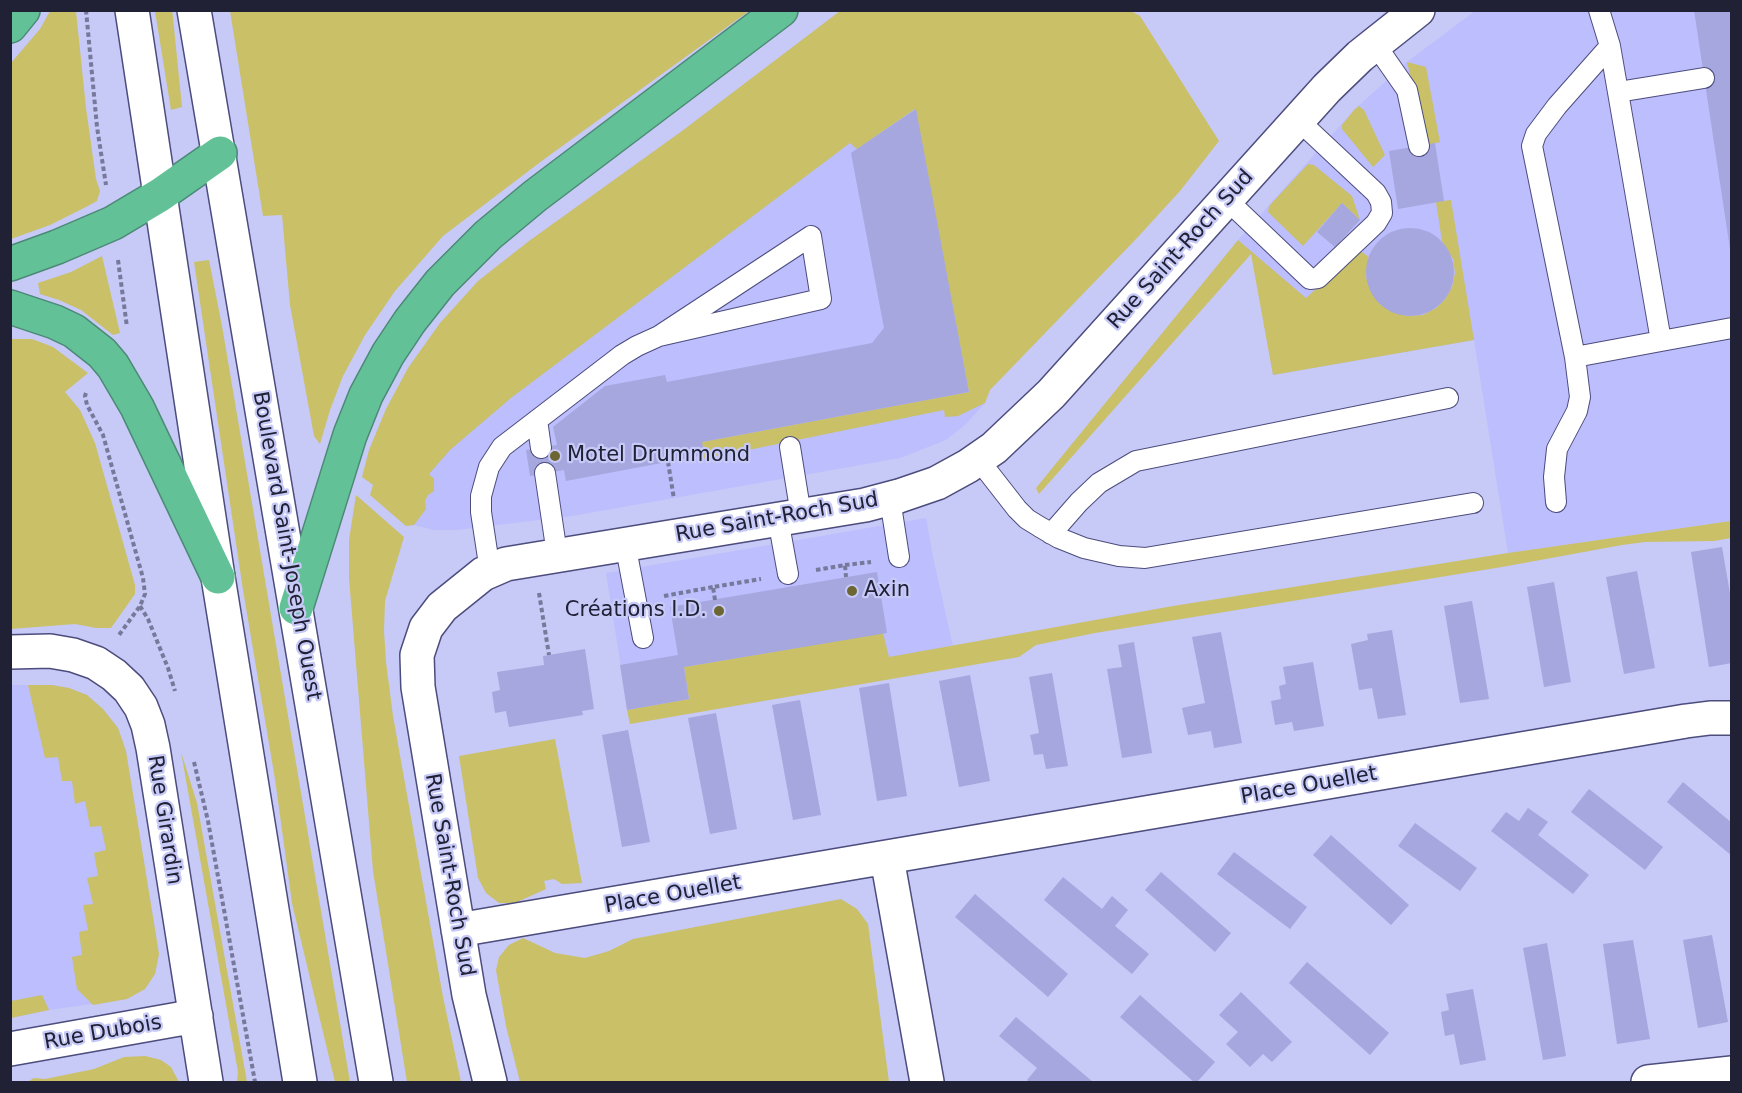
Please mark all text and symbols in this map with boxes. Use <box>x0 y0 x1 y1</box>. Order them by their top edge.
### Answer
street label: Rue Saint-Roch Sud <box>1103 165 1259 335</box>
street label: Boulevard Saint-Joseph Ouest <box>246 390 326 702</box>
place label: Motel Drummond <box>567 443 750 469</box>
marker: Motel Drummond <box>548 449 562 463</box>
street label: Rue Saint-Roch Sud <box>674 488 880 548</box>
place label: Axin <box>864 578 910 604</box>
marker: Axin <box>845 584 859 598</box>
place label: Créations I.D. <box>565 598 707 624</box>
marker: Créations I.D. <box>712 604 726 618</box>
street label: Rue Girardin <box>141 753 187 887</box>
street label: Place Ouellet <box>1239 762 1379 810</box>
street label: Rue Saint-Roch Sud <box>419 772 479 978</box>
street label: Place Ouellet <box>603 871 743 919</box>
street label: Rue Dubois <box>42 1010 164 1056</box>

